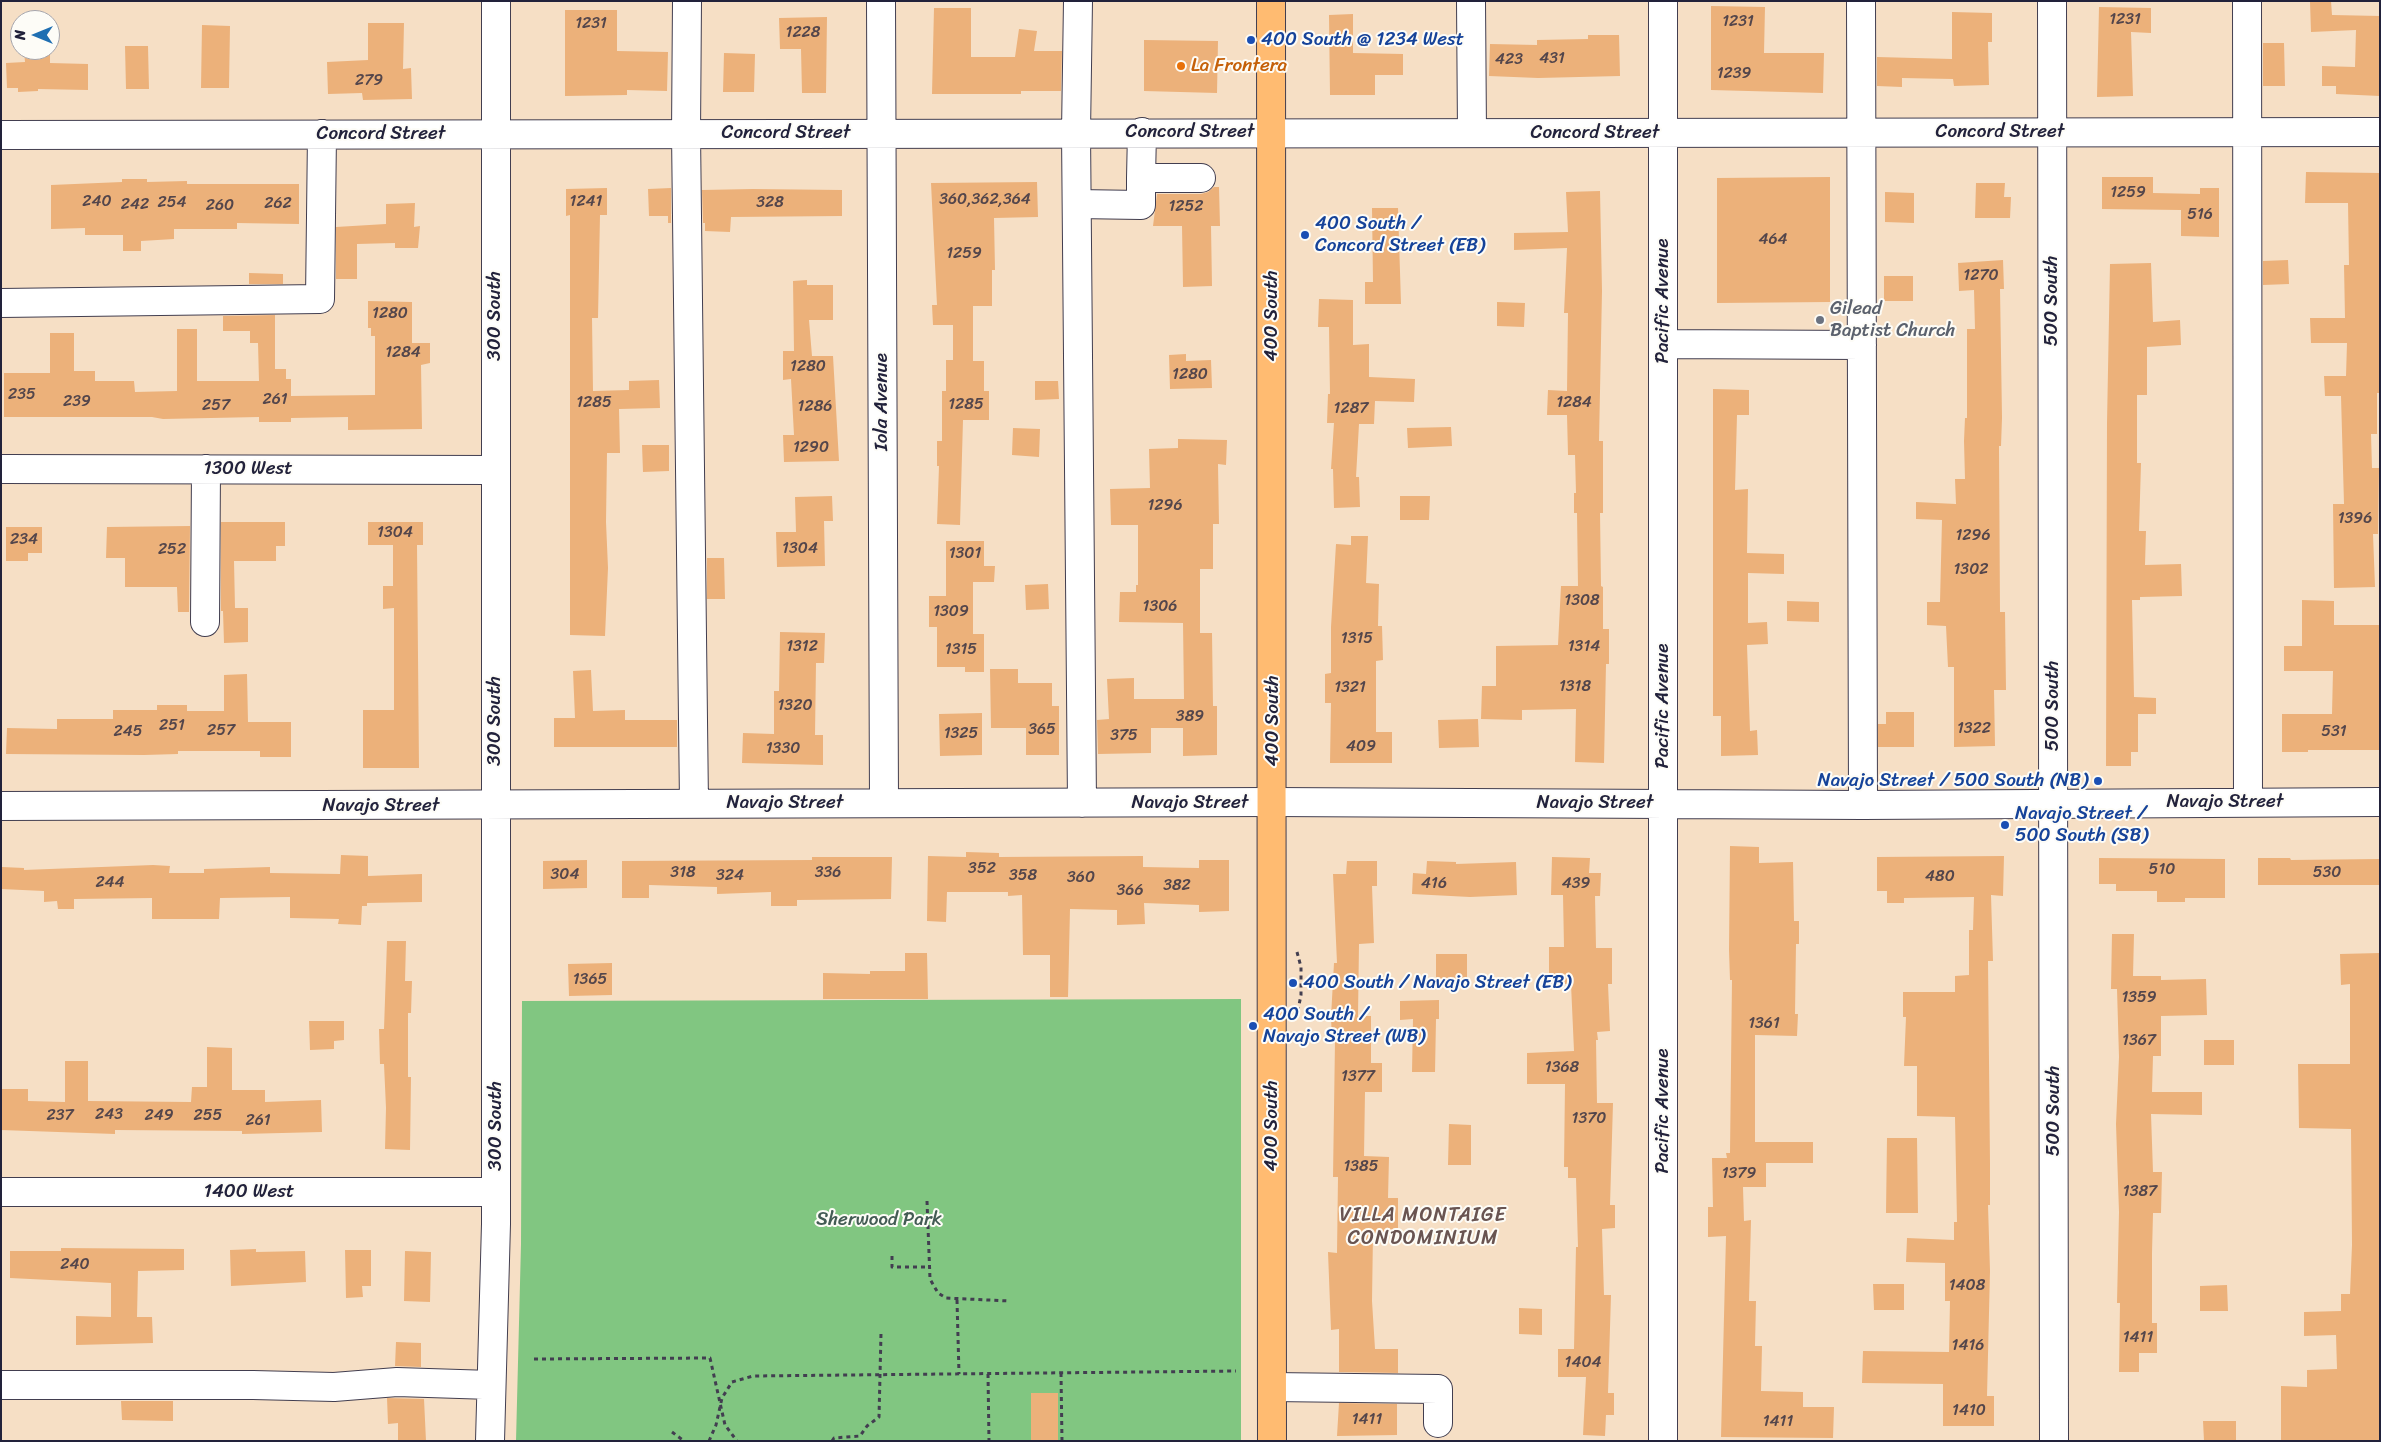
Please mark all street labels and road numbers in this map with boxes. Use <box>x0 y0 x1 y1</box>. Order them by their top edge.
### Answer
street label: Concord Street <box>1126 121 1254 143</box>
street label: Concord Street <box>1936 121 2064 143</box>
street label: Concord Street <box>722 122 850 144</box>
street label: Concord Street <box>1531 122 1659 144</box>
street label: Concord Street <box>317 123 445 145</box>
street label: Pacific Avenue <box>1652 239 1674 363</box>
street label: 500 South <box>2041 256 2063 346</box>
street label: 300 South <box>484 271 506 361</box>
street label: 400 South <box>1261 271 1283 361</box>
street label: Iola Avenue <box>871 353 893 451</box>
street label: 1300 West <box>204 458 292 480</box>
street label: Pacific Avenue <box>1652 644 1674 768</box>
street label: 500 South <box>2042 661 2064 751</box>
street label: 300 South <box>484 676 506 766</box>
street label: 400 South <box>1262 676 1284 766</box>
street label: Navajo Street <box>2167 791 2283 813</box>
street label: Navajo Street <box>727 792 843 814</box>
street label: Navajo Street <box>1132 792 1248 814</box>
street label: Navajo Street <box>1537 792 1653 814</box>
street label: Navajo Street <box>323 795 439 817</box>
street label: Pacific Avenue <box>1652 1049 1674 1173</box>
street label: 500 South <box>2043 1066 2065 1156</box>
street label: 300 South <box>485 1081 507 1171</box>
street label: 400 South <box>1261 1081 1283 1171</box>
street label: 1400 West <box>204 1181 294 1203</box>

